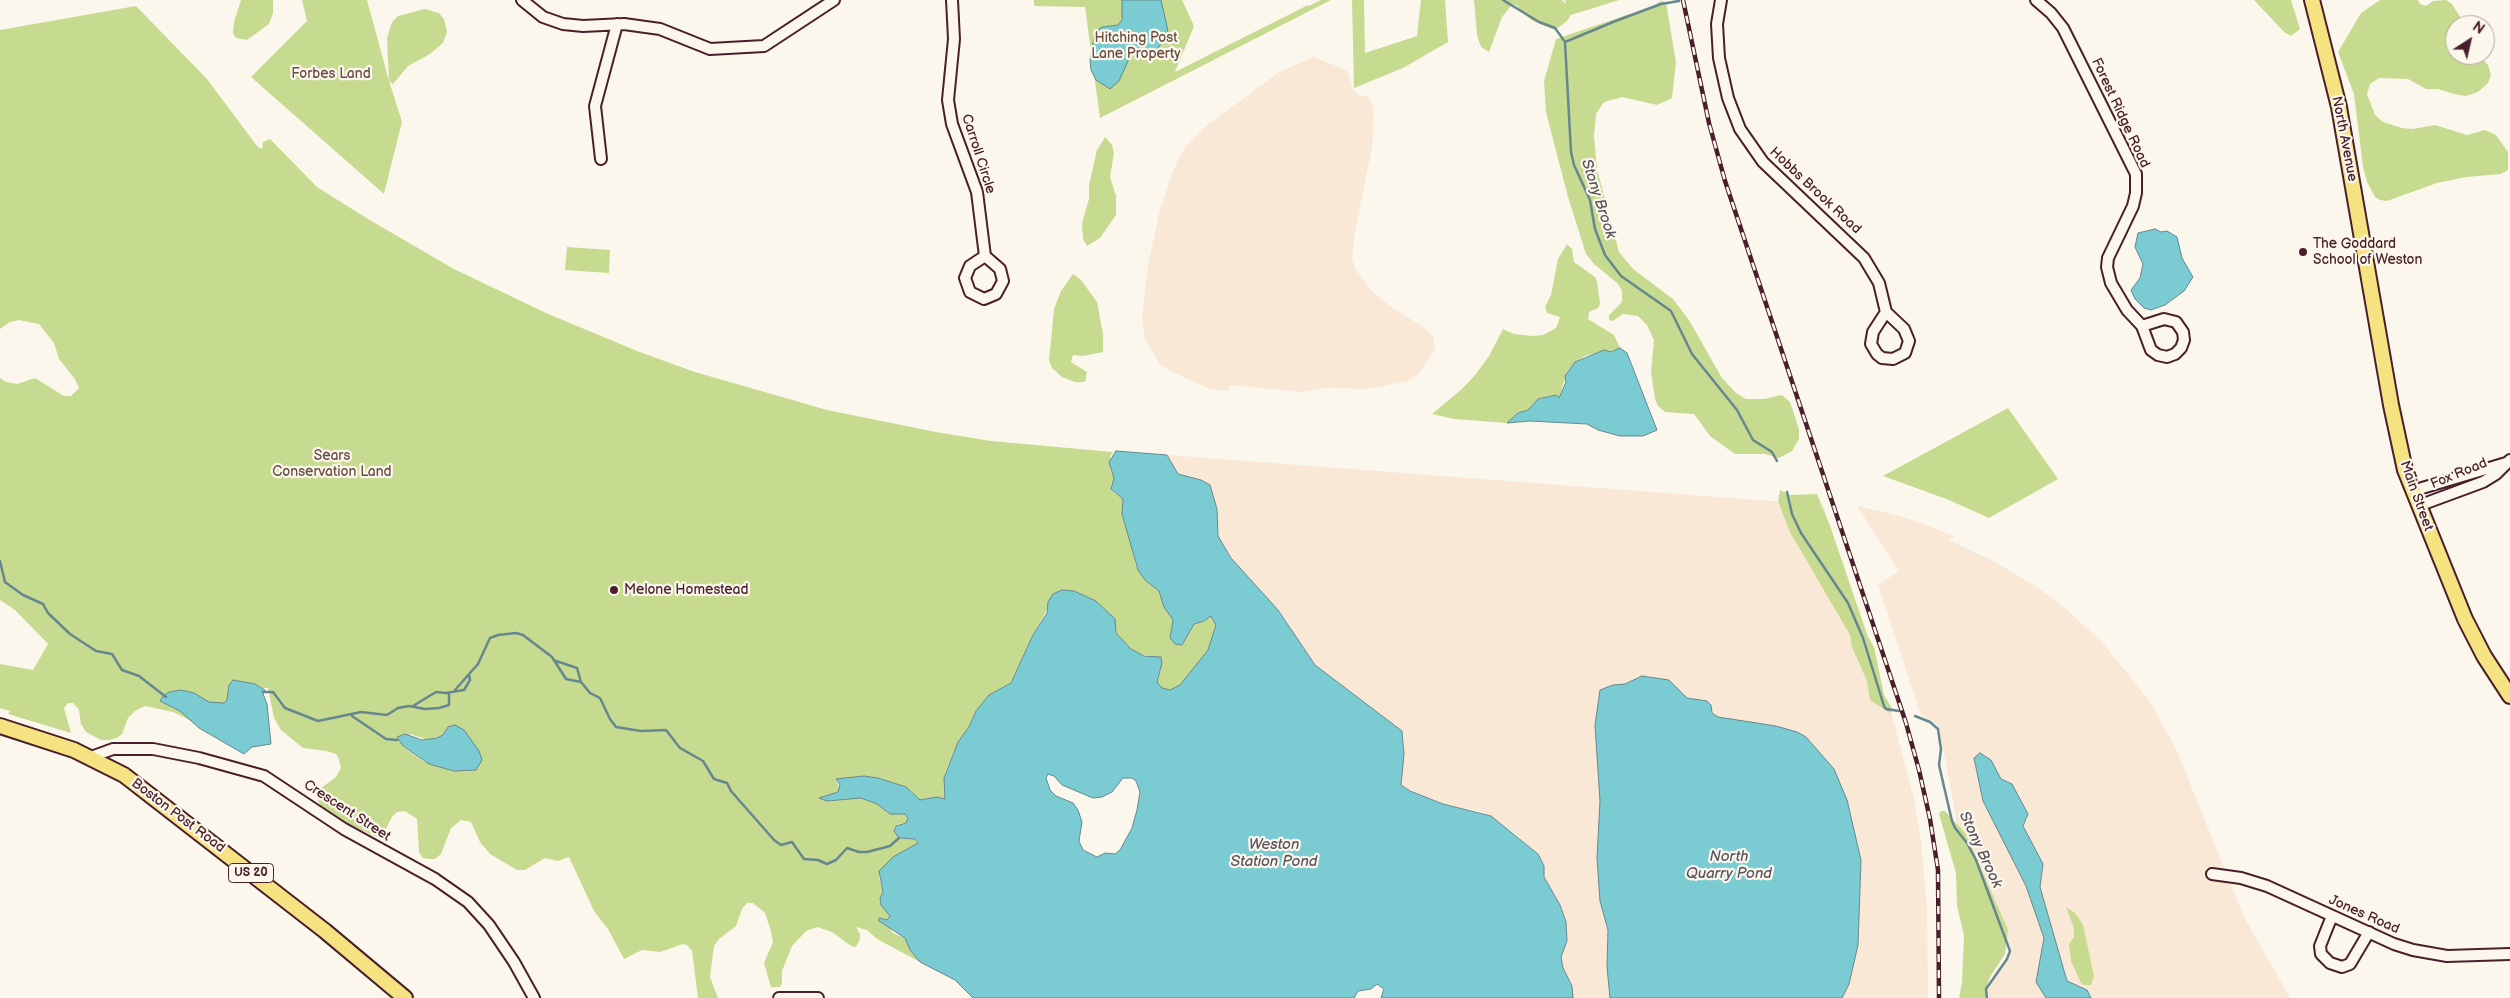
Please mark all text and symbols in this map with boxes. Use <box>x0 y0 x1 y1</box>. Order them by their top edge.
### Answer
north arrow <box>2445 15 2495 65</box>
text: N <box>2469 18 2487 38</box>
park label: Hitching Post Lane Property <box>1091 30 1181 62</box>
street label: Forest Ridge Road <box>2087 55 2153 171</box>
park label: Forbes Land <box>291 66 371 82</box>
street label: North Avenue <box>2328 95 2360 183</box>
street label: Carroll Circle <box>957 112 999 196</box>
street label: Hobbs Brook Road <box>1766 144 1864 238</box>
water label: Stony Brook <box>1577 157 1619 241</box>
place label: The Goddard School of Weston <box>2313 236 2422 268</box>
marker: The Goddard School of Weston <box>2297 246 2309 258</box>
park label: Sears Conservation Land <box>272 448 392 481</box>
street label: Fox Road <box>2428 455 2490 493</box>
street label: Main Street <box>2396 459 2436 533</box>
place label: Melone Homestead <box>624 582 748 598</box>
marker: Melone Homestead <box>608 584 620 596</box>
street label: Boston Post Road <box>128 775 228 857</box>
street label: Crescent Street <box>300 777 394 845</box>
water label: Stony Brook <box>1954 809 2006 891</box>
water label: Weston Station Pond <box>1231 836 1317 871</box>
water label: North Quarry Pond <box>1686 848 1772 883</box>
road number: US 20 <box>228 864 274 882</box>
street label: Jones Road <box>2326 892 2402 938</box>

